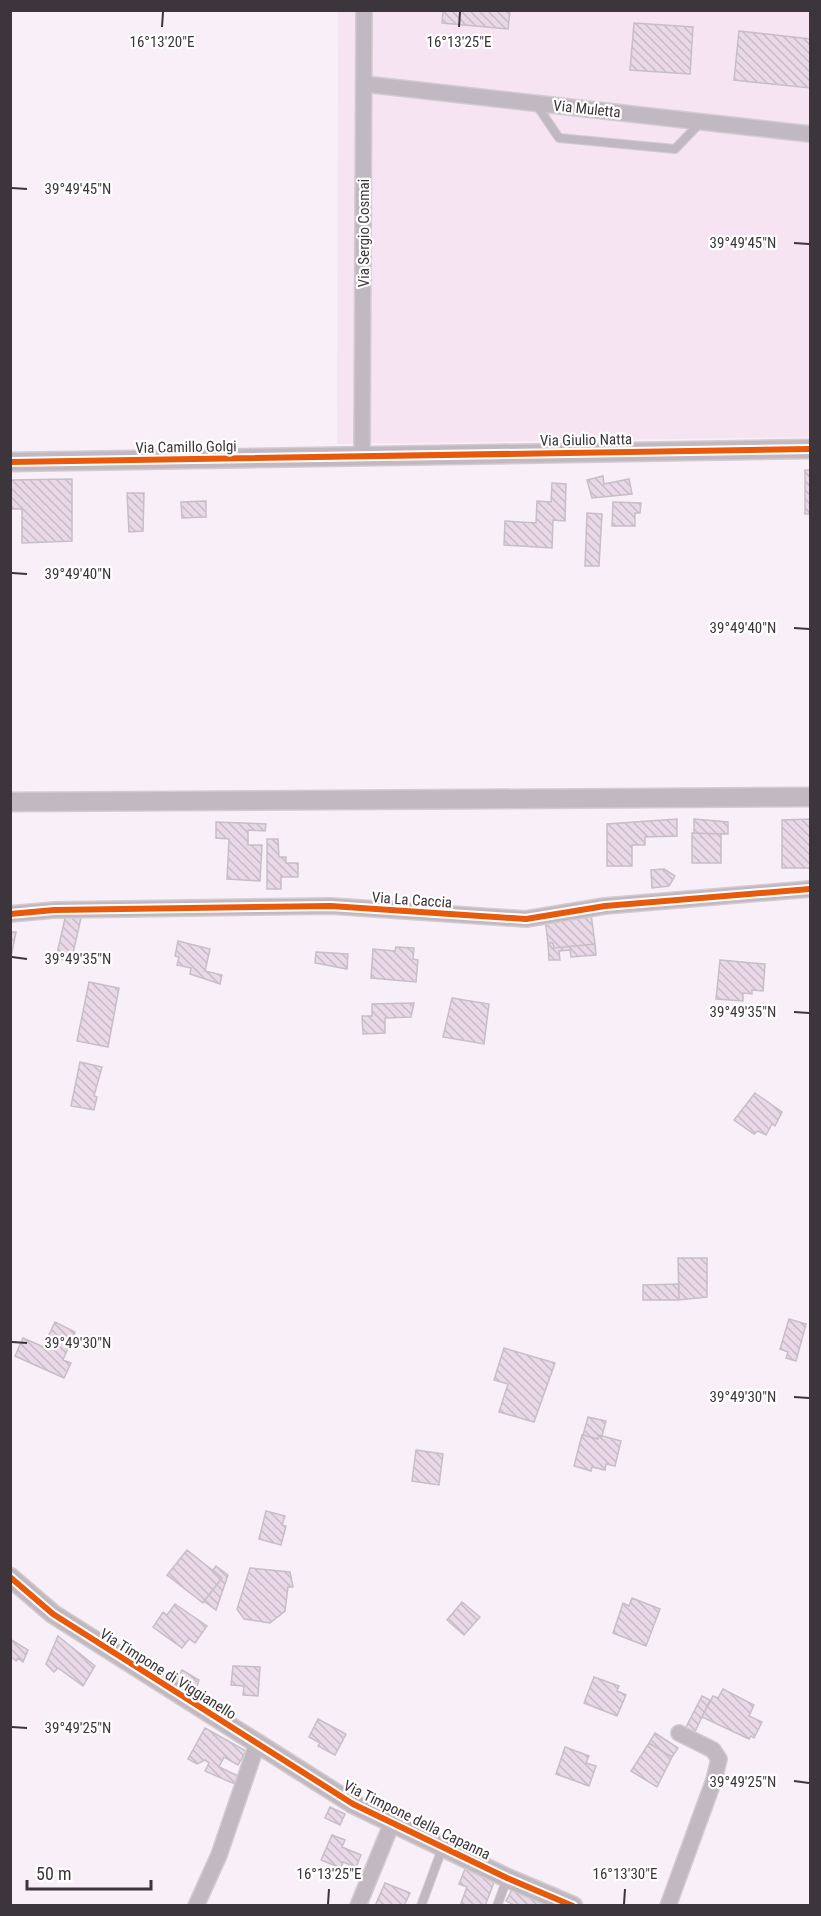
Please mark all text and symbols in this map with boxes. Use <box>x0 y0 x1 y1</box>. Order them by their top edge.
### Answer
text: 16°13'20"E <box>130 33 194 51</box>
text: 16°13'25"E <box>427 33 491 51</box>
street label: Via Muletta <box>552 97 622 121</box>
street label: Via Sergio Cosmai <box>355 179 373 287</box>
text: 39°49'45"N <box>45 180 111 198</box>
text: 39°49'45"N <box>710 234 776 252</box>
street label: Via Giulio Natta <box>540 430 632 450</box>
street label: Via Camillo Golgi <box>135 437 237 457</box>
text: 39°49'40"N <box>45 565 111 583</box>
text: 39°49'40"N <box>710 619 776 637</box>
street label: Via La Caccia <box>371 888 453 912</box>
text: 39°49'35"N <box>45 950 111 968</box>
text: 39°49'35"N <box>710 1003 776 1021</box>
text: 39°49'30"N <box>45 1334 111 1352</box>
text: 39°49'30"N <box>710 1388 776 1406</box>
street label: Via Timpone di Viggianello <box>96 1625 240 1723</box>
text: 39°49'25"N <box>45 1719 111 1737</box>
text: 39°49'25"N <box>710 1773 776 1791</box>
street label: Via Timpone della Capanna <box>341 1777 493 1863</box>
scale bar <box>27 1853 152 1891</box>
text: 50 m <box>36 1863 71 1884</box>
text: 16°13'25"E <box>297 1865 361 1883</box>
text: 16°13'30"E <box>593 1865 657 1883</box>

